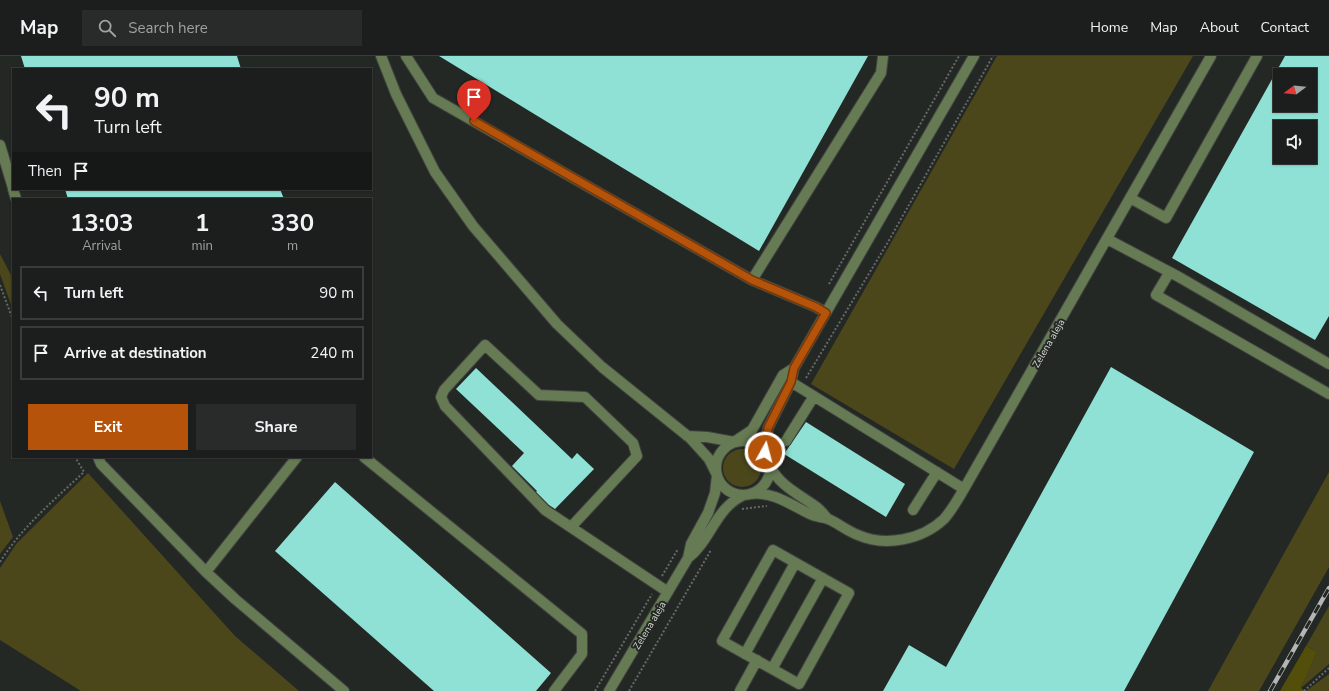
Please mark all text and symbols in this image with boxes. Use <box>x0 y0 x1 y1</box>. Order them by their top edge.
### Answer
search box <box>82 10 362 46</box>
text: Map <box>20 15 58 41</box>
icon: search <box>96 17 118 39</box>
text: Search here <box>128 18 208 38</box>
text: Home <box>1090 18 1128 37</box>
text: Map <box>1150 18 1178 37</box>
text: About <box>1200 18 1239 37</box>
text: Contact <box>1261 18 1309 37</box>
north arrow <box>1273 68 1317 112</box>
map controls <box>1273 68 1317 164</box>
text: 90 m <box>94 79 160 117</box>
pin <box>457 80 491 121</box>
icon: left <box>28 84 80 136</box>
icon: arrive <box>463 86 485 108</box>
text: Turn left <box>94 115 162 139</box>
button: sound <box>1273 120 1317 164</box>
icon: arrive <box>70 160 92 182</box>
text: Then <box>28 161 62 181</box>
text: 13:03 <box>70 207 133 239</box>
text: 1 <box>195 207 209 239</box>
text: 330 <box>271 207 314 239</box>
text: Arrival <box>82 237 121 255</box>
text: min <box>191 237 213 255</box>
text: m <box>287 237 298 255</box>
icon: left <box>30 282 52 304</box>
text: Turn left <box>64 283 123 303</box>
text: 90 m <box>319 283 354 303</box>
street label: Zelena aleja <box>1029 317 1068 370</box>
icon: arrive <box>30 342 52 364</box>
text: Arrive at destination <box>64 343 207 363</box>
text: 240 m <box>310 343 354 363</box>
button: Exit <box>28 404 188 450</box>
button: Share <box>196 404 356 450</box>
position arrow <box>744 431 786 473</box>
street label: Zelena aleja <box>630 599 670 652</box>

